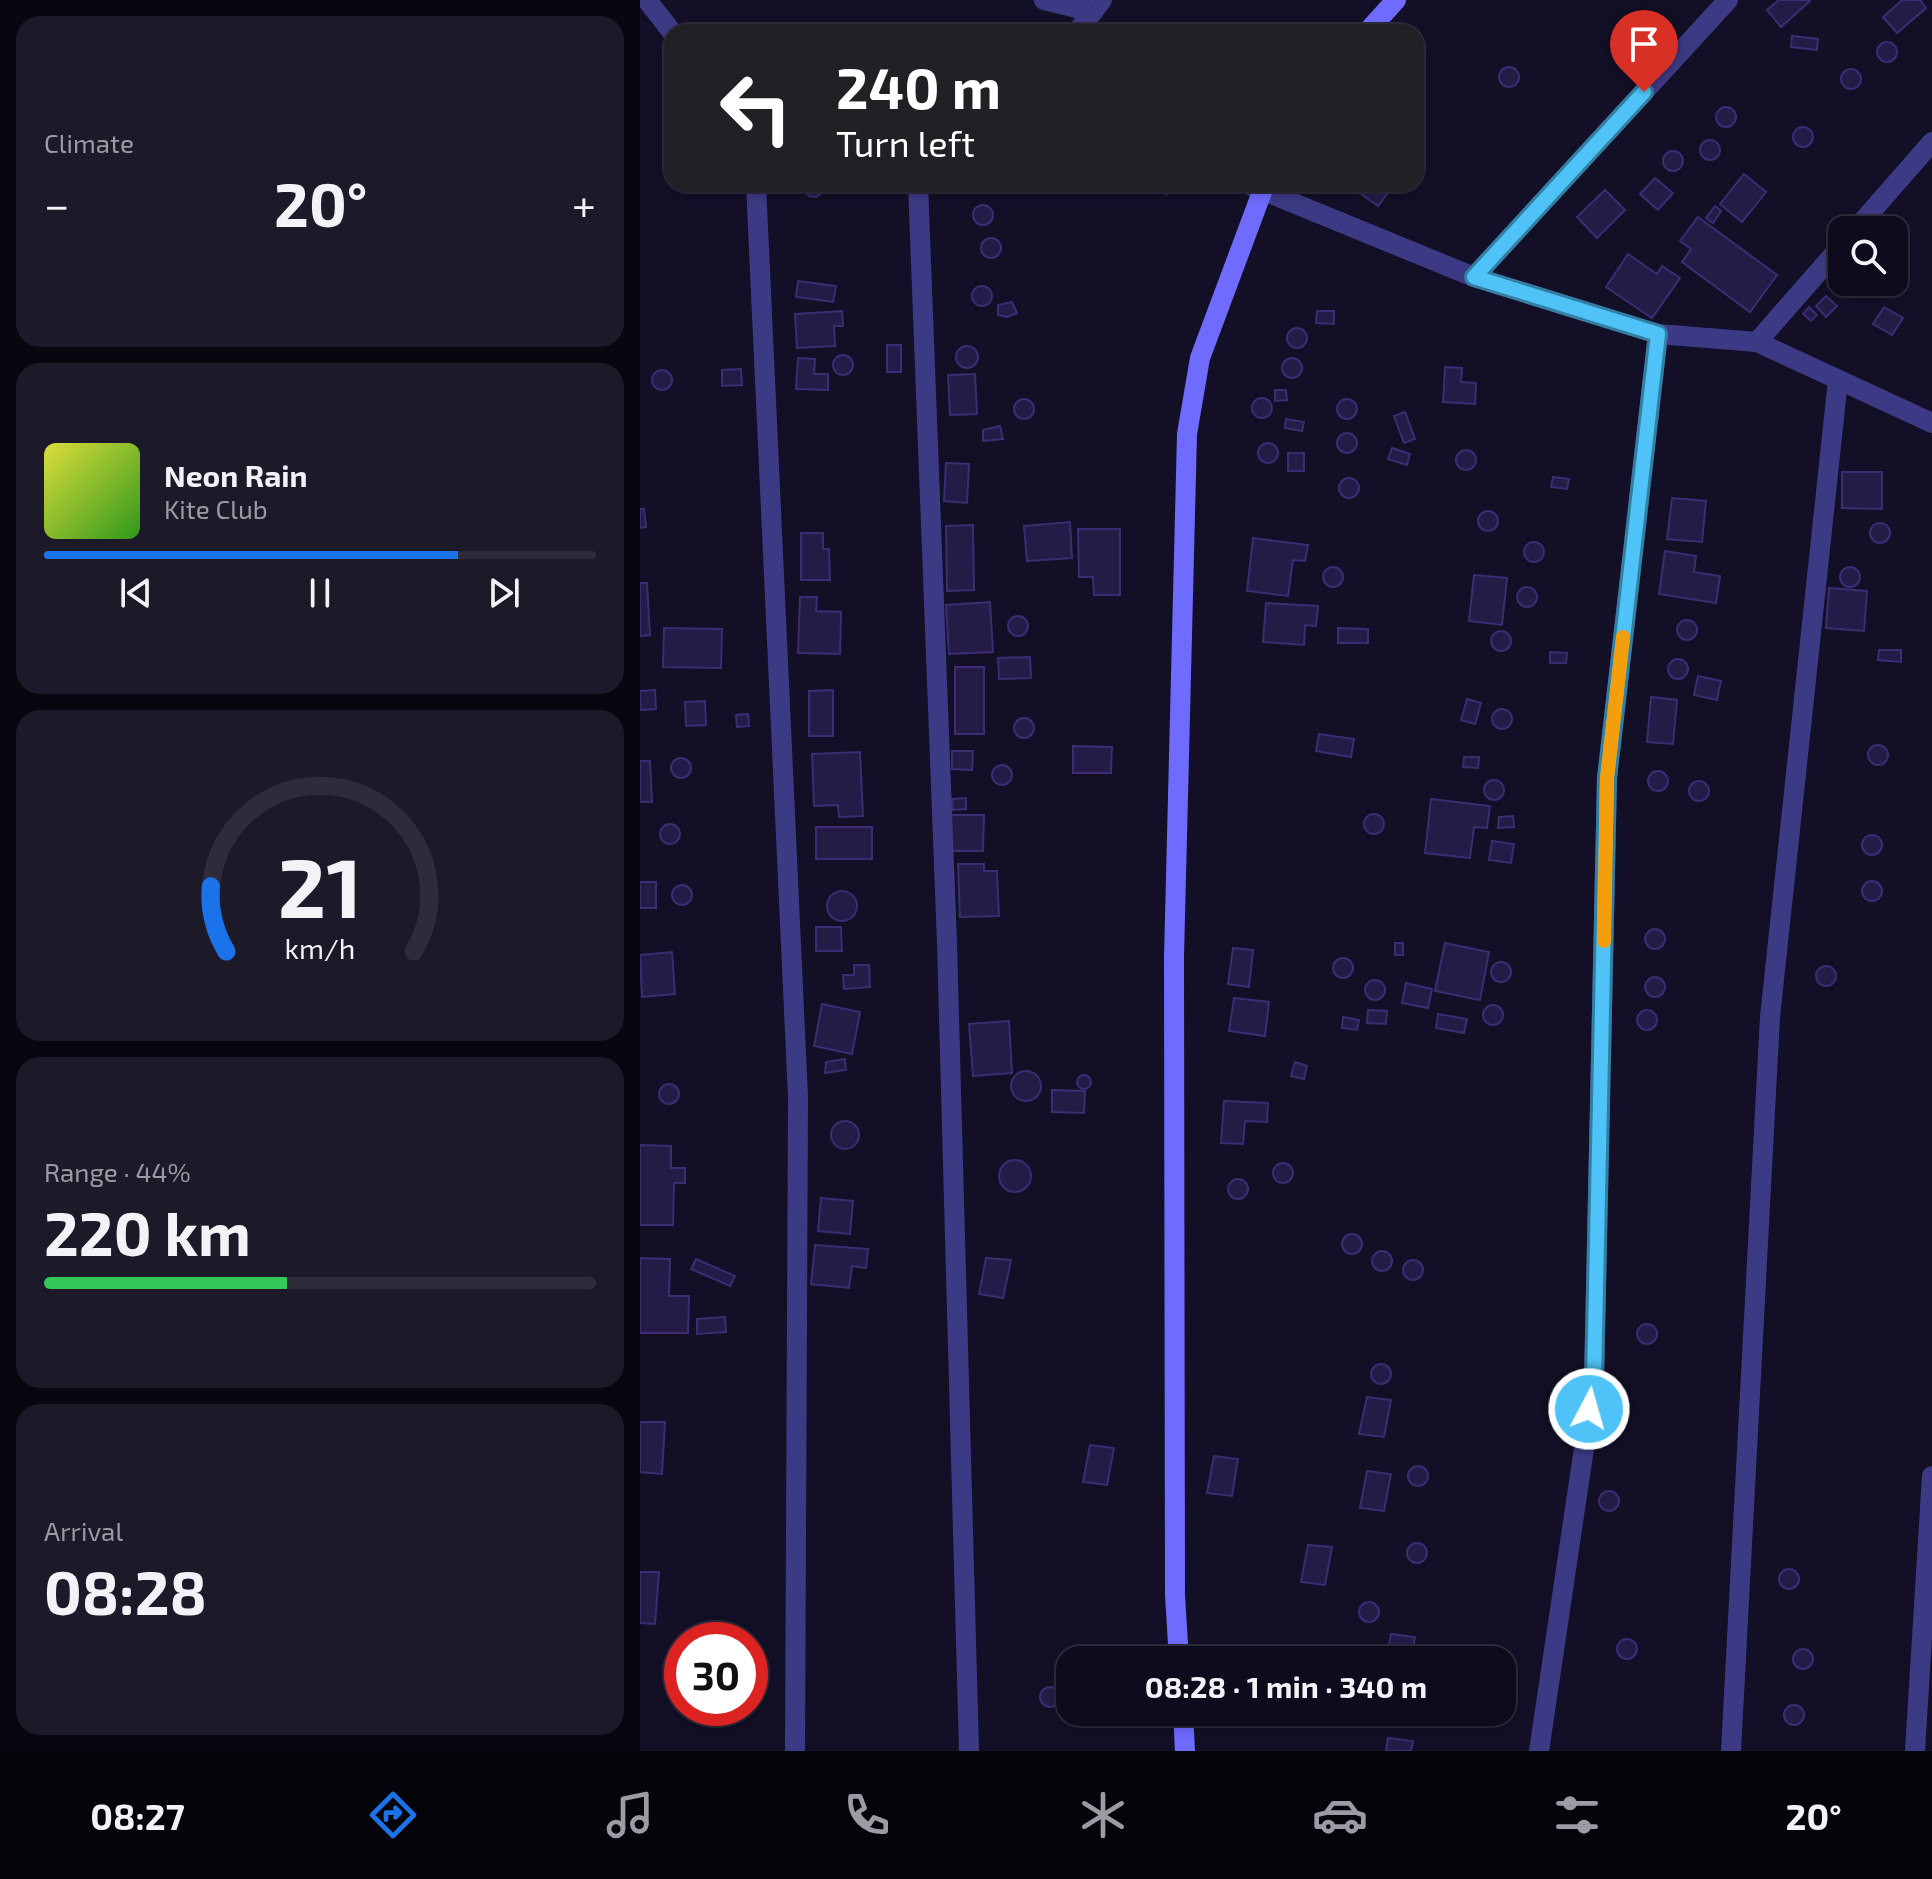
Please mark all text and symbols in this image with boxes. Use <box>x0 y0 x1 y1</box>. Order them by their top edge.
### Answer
pin <box>1610 10 1678 92</box>
icon: arrive <box>1622 22 1666 66</box>
text: 240 m <box>836 53 1001 120</box>
icon: left <box>704 56 808 160</box>
text: Turn left <box>836 121 975 164</box>
text: Climate <box>44 127 134 158</box>
text: 20° <box>274 167 367 239</box>
text: − <box>44 177 70 230</box>
text: + <box>572 177 596 230</box>
map controls <box>1828 216 1908 296</box>
button: search <box>1828 216 1908 296</box>
text: Neon Rain <box>164 457 308 493</box>
text: Kite Club <box>164 493 268 524</box>
icon: previous <box>114 571 158 615</box>
icon: pause <box>298 571 342 615</box>
icon: next <box>482 571 526 615</box>
text: 21 <box>278 834 362 934</box>
text: km/h <box>285 930 355 965</box>
text: Range · 44% <box>44 1156 191 1187</box>
text: 220 km <box>44 1196 251 1268</box>
position arrow <box>1547 1367 1631 1451</box>
text: Arrival <box>44 1515 123 1546</box>
text: 08:28 <box>44 1555 207 1627</box>
speed limit sign: 30 <box>664 1622 768 1726</box>
text: 08:28 · 1 min · 340 m <box>1145 1668 1427 1704</box>
icon: directions <box>365 1787 421 1843</box>
icon: music <box>602 1787 658 1843</box>
icon: phone <box>839 1787 895 1843</box>
icon: climate <box>1075 1787 1131 1843</box>
icon: car <box>1312 1787 1368 1843</box>
icon: filters <box>1549 1787 1605 1843</box>
text: 08:27 <box>90 1794 185 1837</box>
text: 20° <box>1786 1794 1842 1837</box>

